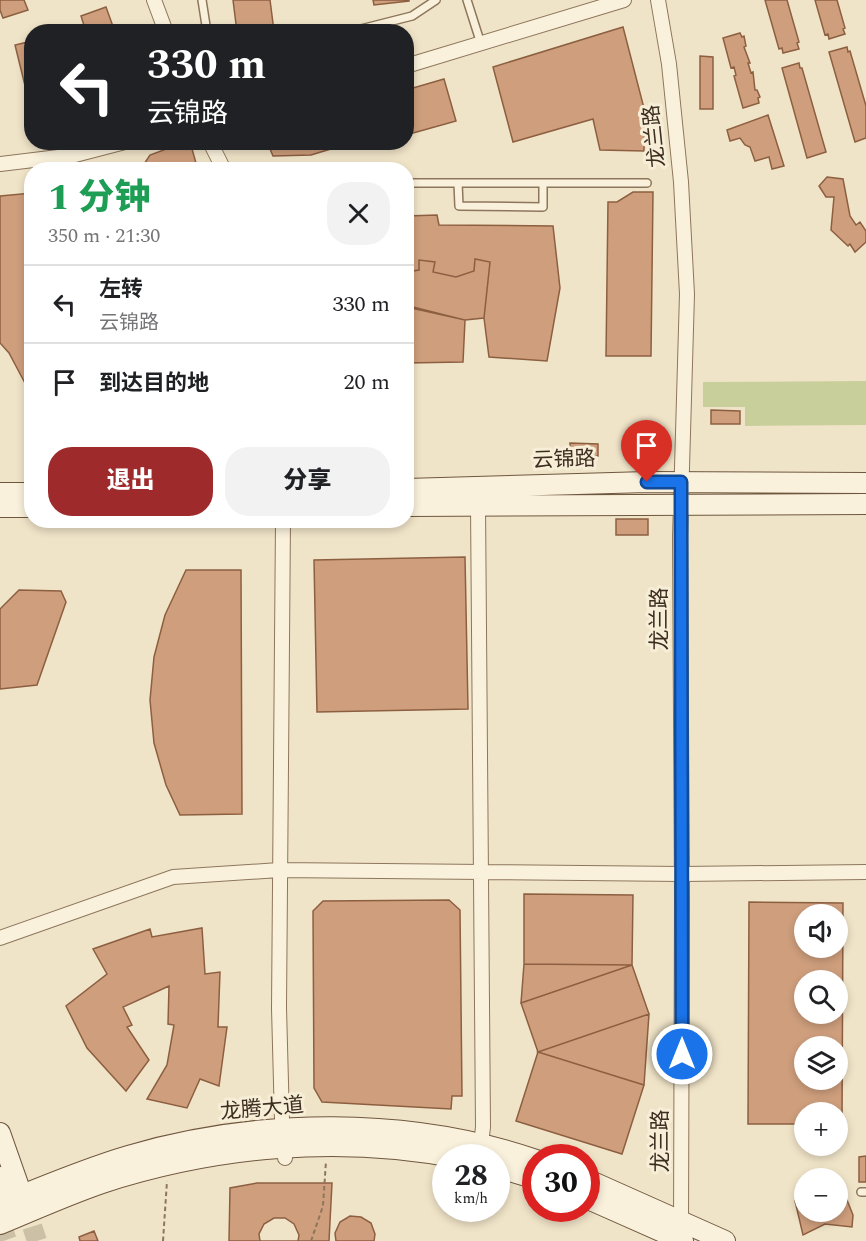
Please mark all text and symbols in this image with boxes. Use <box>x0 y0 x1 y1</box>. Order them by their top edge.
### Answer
text: 330 m <box>147 34 266 97</box>
icon: left <box>48 48 126 126</box>
text: 云锦路 <box>147 93 228 135</box>
street label: 龙兰路 <box>636 103 674 169</box>
text: 1 分钟 <box>48 171 151 226</box>
button: close <box>327 182 390 245</box>
text: 350 m · 21:30 <box>48 221 160 251</box>
text: 左转 <box>99 273 143 306</box>
icon: left <box>48 288 81 321</box>
text: 330 m <box>333 288 390 321</box>
text: 云锦路 <box>99 308 159 338</box>
icon: arrive <box>48 366 81 399</box>
text: 20 m <box>344 366 390 399</box>
text: 到达目的地 <box>99 367 209 400</box>
pin <box>621 420 672 482</box>
icon: arrive <box>630 429 663 462</box>
street label: 云锦路 <box>532 443 596 477</box>
button: 退出 <box>48 447 213 516</box>
button: 分享 <box>225 447 390 516</box>
street label: 龙兰路 <box>644 588 676 651</box>
map controls <box>794 904 848 1222</box>
button: sound <box>794 904 848 958</box>
button: search <box>794 970 848 1024</box>
position arrow <box>650 1022 714 1086</box>
button: layers <box>794 1036 848 1090</box>
street label: 龙腾大道 <box>219 1089 305 1129</box>
button: + <box>794 1102 848 1156</box>
street label: 龙兰路 <box>645 1110 677 1173</box>
speed limit sign: 30 <box>522 1144 600 1222</box>
text: 28 <box>454 1153 488 1199</box>
button: − <box>794 1168 848 1222</box>
text: km/h <box>454 1187 488 1210</box>

